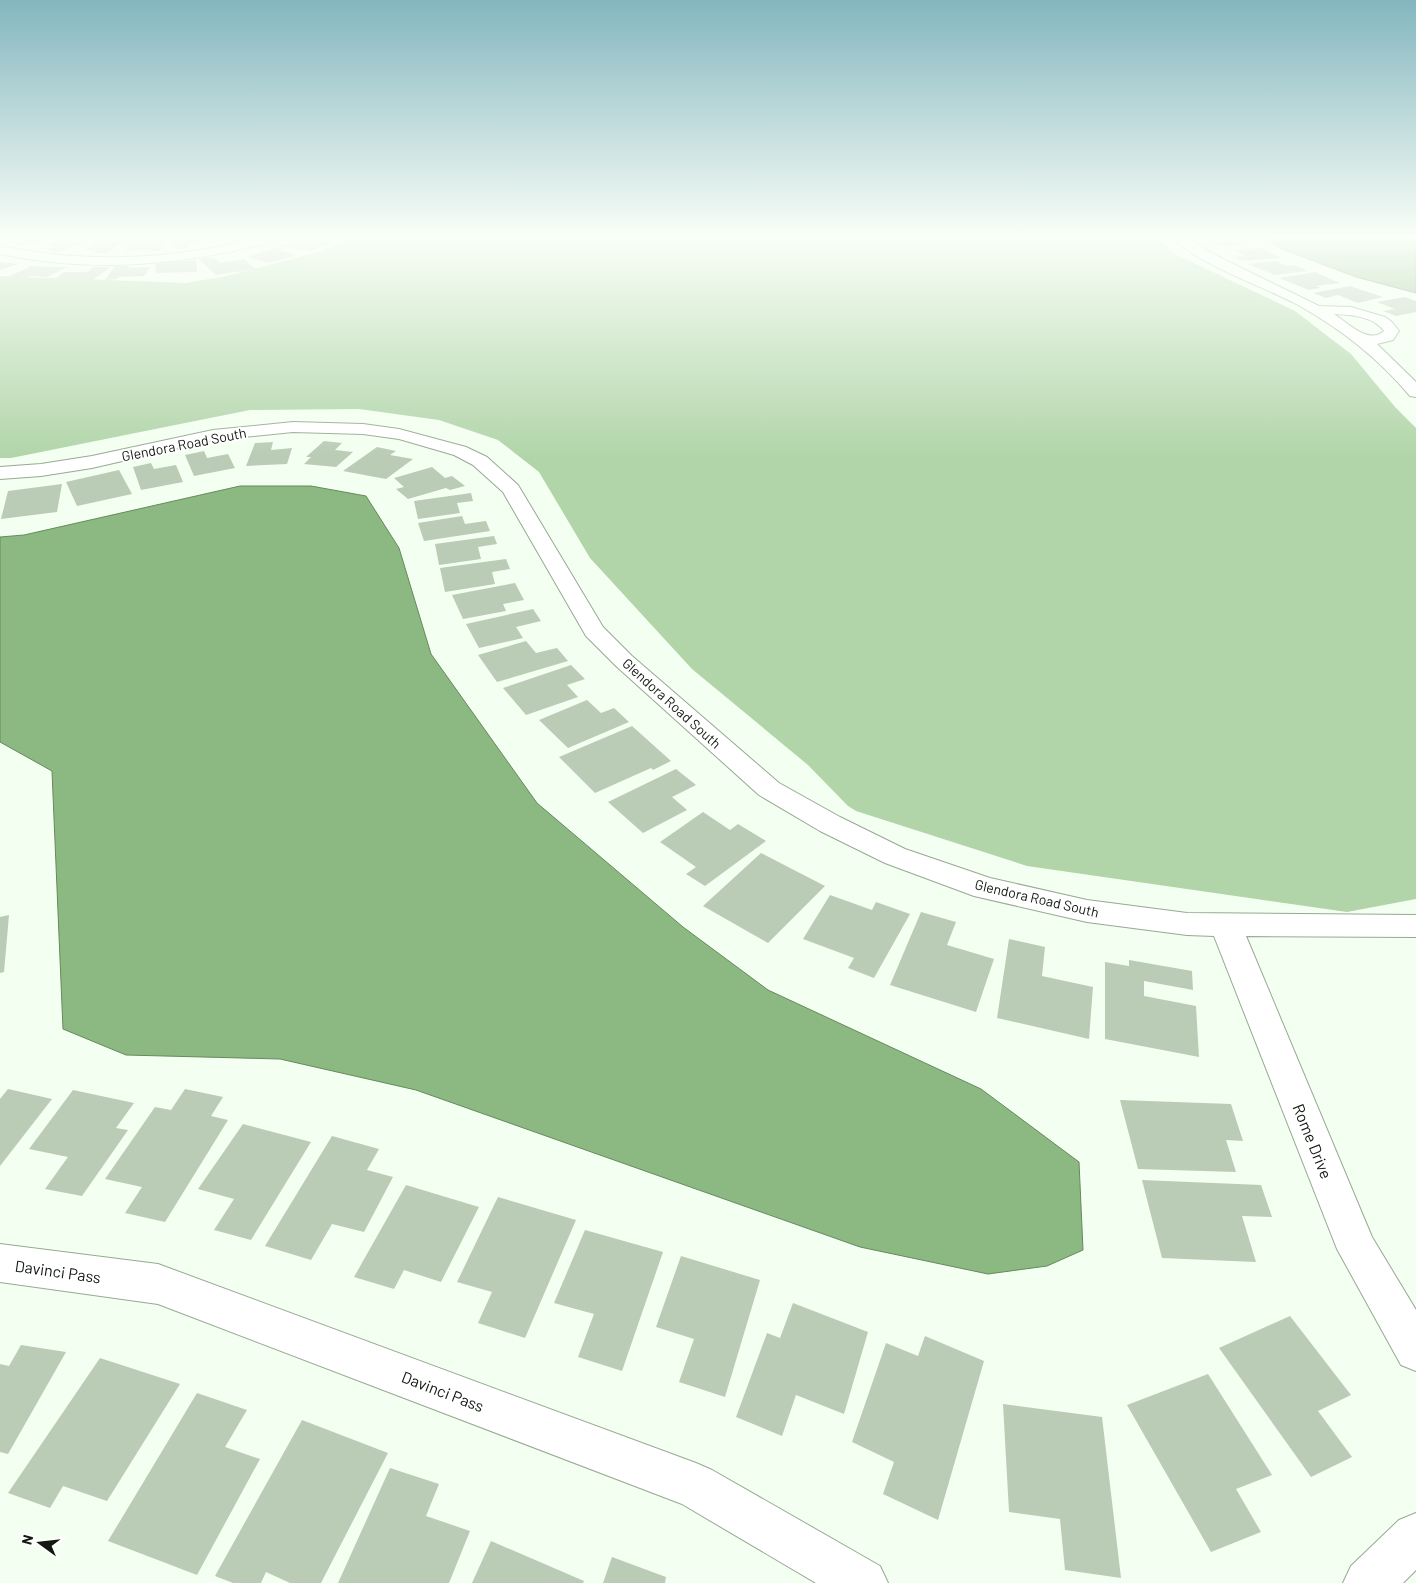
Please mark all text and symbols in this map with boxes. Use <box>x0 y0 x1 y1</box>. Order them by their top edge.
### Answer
street label: Glendora Road South <box>120 424 248 464</box>
street label: Glendora Road South <box>619 654 725 752</box>
street label: Glendora Road South <box>973 875 1101 921</box>
street label: Rome Drive <box>1289 1101 1337 1181</box>
street label: Davinci Pass <box>14 1256 102 1286</box>
street label: Davinci Pass <box>399 1367 487 1415</box>
north arrow <box>15 1518 65 1568</box>
text: N <box>18 1533 36 1546</box>

